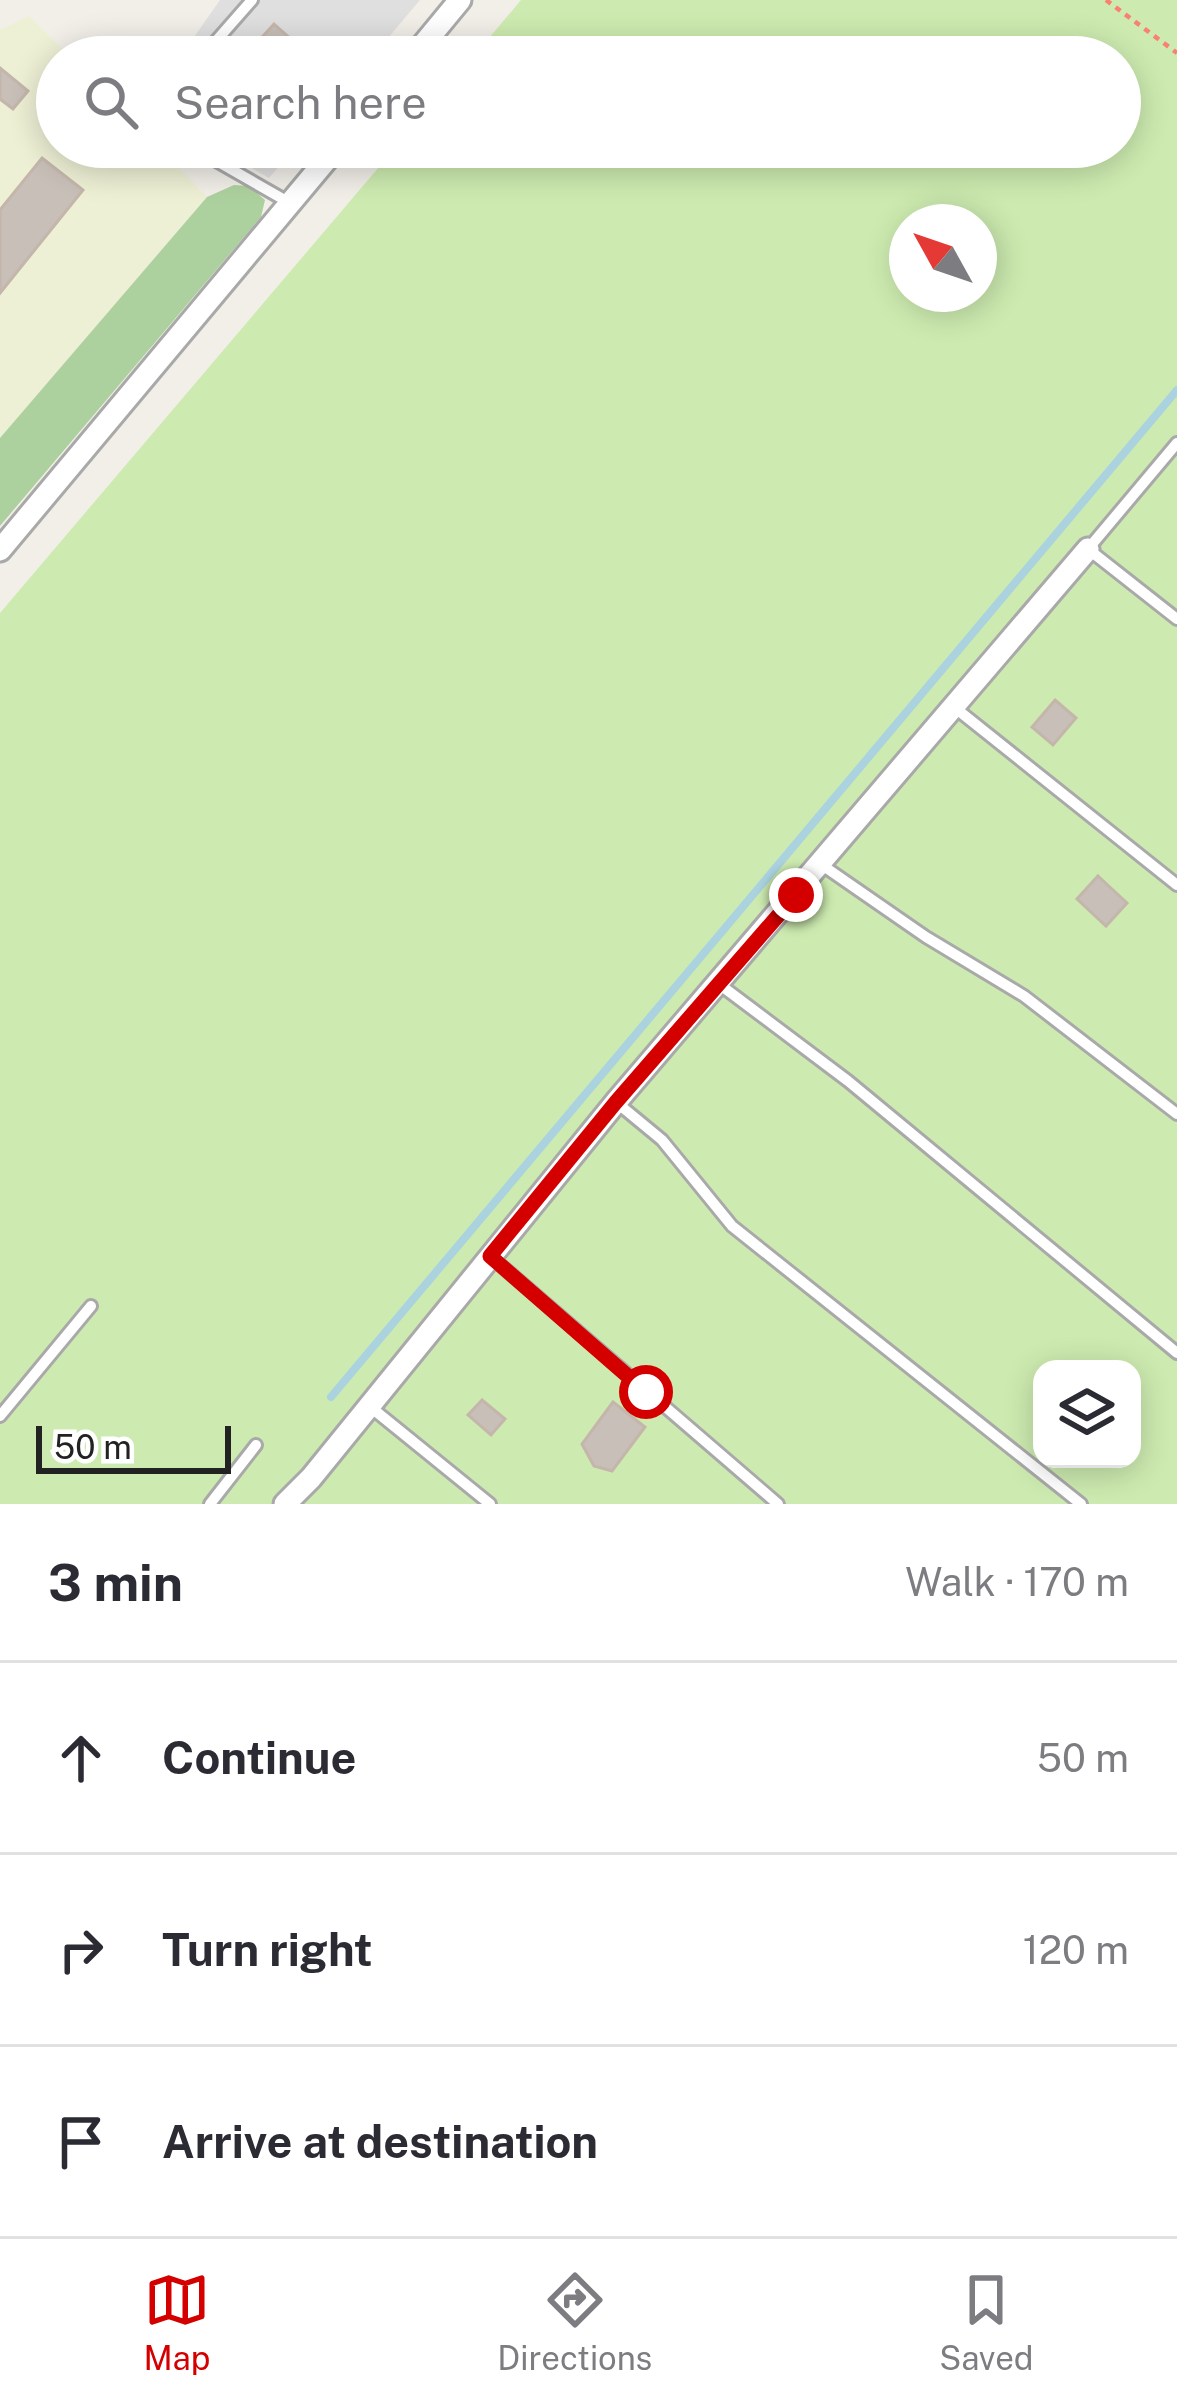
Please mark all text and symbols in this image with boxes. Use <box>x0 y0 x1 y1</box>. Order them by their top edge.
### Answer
search box <box>36 36 1141 168</box>
icon: search <box>78 69 144 135</box>
text: Search here <box>174 76 427 129</box>
north arrow <box>889 204 997 312</box>
route end <box>769 868 823 922</box>
map controls <box>1033 1360 1141 1468</box>
button: layers <box>1033 1360 1141 1468</box>
route start <box>619 1365 673 1419</box>
scale bar <box>36 1420 231 1473</box>
text: 50 m <box>54 1428 132 1466</box>
text: 3 min <box>48 1553 183 1612</box>
text: Walk · 170 m <box>905 1559 1129 1605</box>
icon: ahead <box>48 1725 114 1791</box>
text: Continue <box>162 1731 356 1784</box>
text: 50 m <box>1037 1735 1129 1781</box>
icon: right <box>48 1917 114 1983</box>
text: Turn right <box>162 1923 373 1976</box>
text: 120 m <box>1023 1927 1129 1973</box>
icon: arrive <box>48 2109 114 2175</box>
text: Arrive at destination <box>162 2115 598 2168</box>
tab: Map <box>143 2267 210 2377</box>
tab: Directions <box>497 2267 652 2377</box>
tab: Saved <box>939 2267 1034 2377</box>

